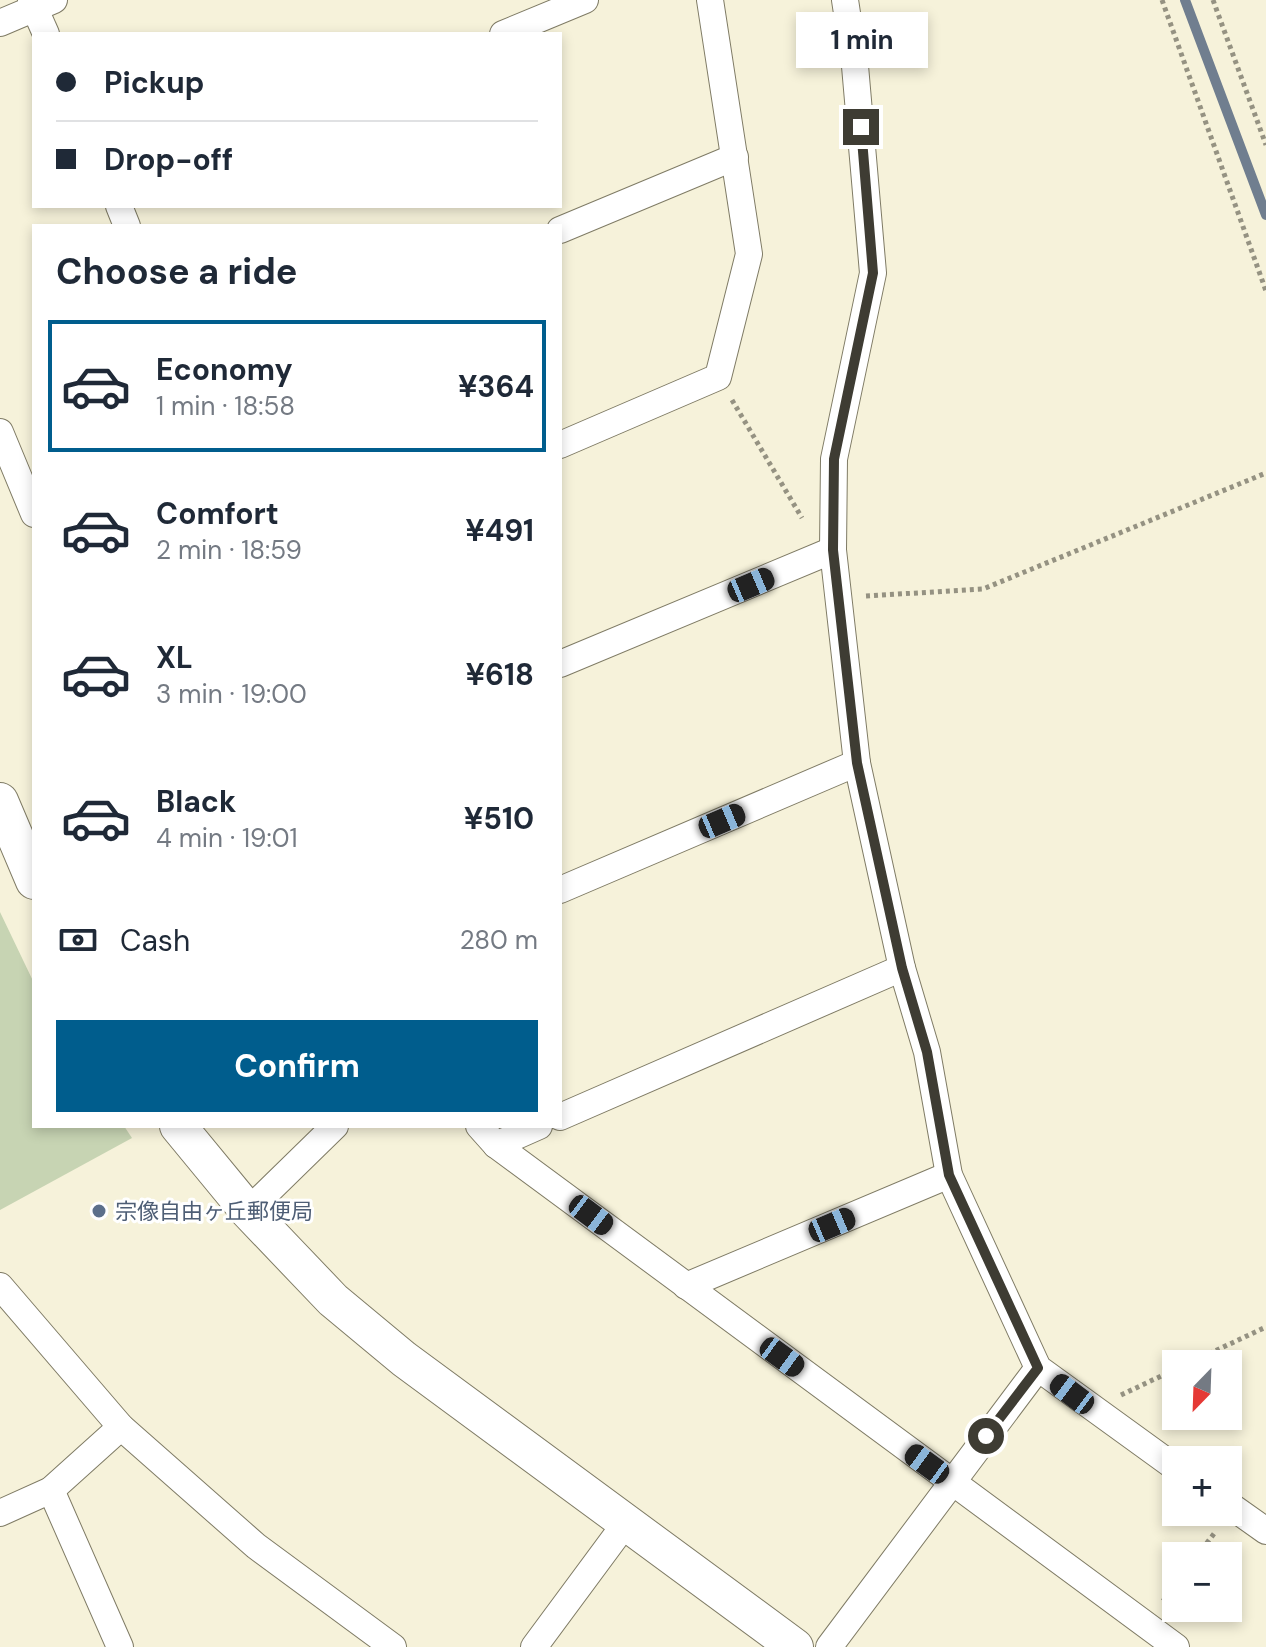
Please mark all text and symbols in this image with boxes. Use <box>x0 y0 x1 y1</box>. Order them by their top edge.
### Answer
callout: 1 min <box>795 11 927 67</box>
text: 1 min <box>830 23 894 57</box>
text: Pickup <box>104 63 204 102</box>
route end <box>843 109 879 145</box>
text: Drop-off <box>104 140 233 179</box>
text: Choose a ride <box>56 248 297 295</box>
icon: car <box>60 350 132 422</box>
text: Economy <box>156 350 293 389</box>
text: ¥364 <box>458 367 534 406</box>
text: 1 min · 18:58 <box>156 389 295 423</box>
icon: car <box>60 494 132 566</box>
text: Comfort <box>156 494 279 533</box>
text: ¥491 <box>465 511 534 550</box>
text: 2 min · 18:59 <box>156 533 302 567</box>
car <box>724 565 778 605</box>
icon: car <box>60 638 132 710</box>
text: XL <box>156 638 193 677</box>
text: ¥618 <box>466 655 534 694</box>
text: 3 min · 19:00 <box>156 677 307 711</box>
icon: car <box>60 782 132 854</box>
text: Black <box>156 782 236 821</box>
text: ¥510 <box>464 799 534 838</box>
car <box>695 801 749 841</box>
text: 4 min · 19:01 <box>156 821 298 855</box>
icon: cash <box>56 918 100 962</box>
text: Cash <box>120 921 190 960</box>
text: 280 m <box>460 923 538 957</box>
button: Confirm <box>56 1020 538 1112</box>
car <box>565 1191 617 1239</box>
place label: 宗像自由ヶ丘郵便局 <box>115 1197 313 1226</box>
marker: 宗像自由ヶ丘郵便局 <box>90 1202 108 1220</box>
car <box>805 1205 859 1245</box>
car <box>756 1333 808 1381</box>
north arrow <box>1162 1350 1242 1430</box>
map controls <box>1162 1350 1242 1622</box>
car <box>1046 1370 1098 1418</box>
route start <box>968 1418 1004 1454</box>
car <box>901 1440 953 1488</box>
button: + <box>1162 1446 1242 1526</box>
button: − <box>1162 1542 1242 1622</box>

